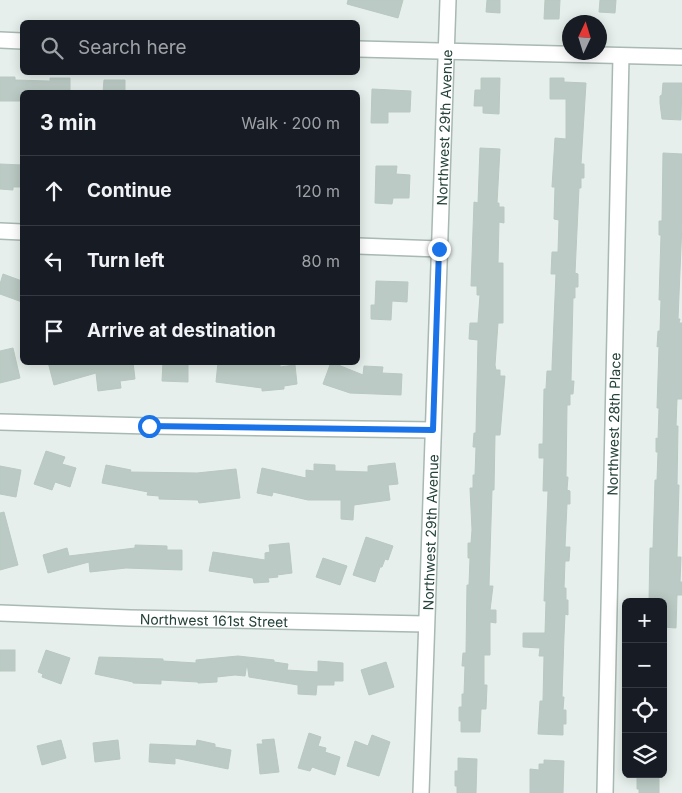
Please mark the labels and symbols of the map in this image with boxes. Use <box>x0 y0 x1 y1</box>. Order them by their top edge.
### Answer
north arrow <box>562 15 607 60</box>
street label: Northwest 29th Avenue <box>433 49 455 206</box>
route end <box>428 238 451 261</box>
street label: Northwest 28th Place <box>603 352 623 496</box>
route start <box>138 415 161 438</box>
street label: Northwest 29th Avenue <box>419 454 441 610</box>
street label: Northwest 161st Street <box>140 610 289 630</box>

